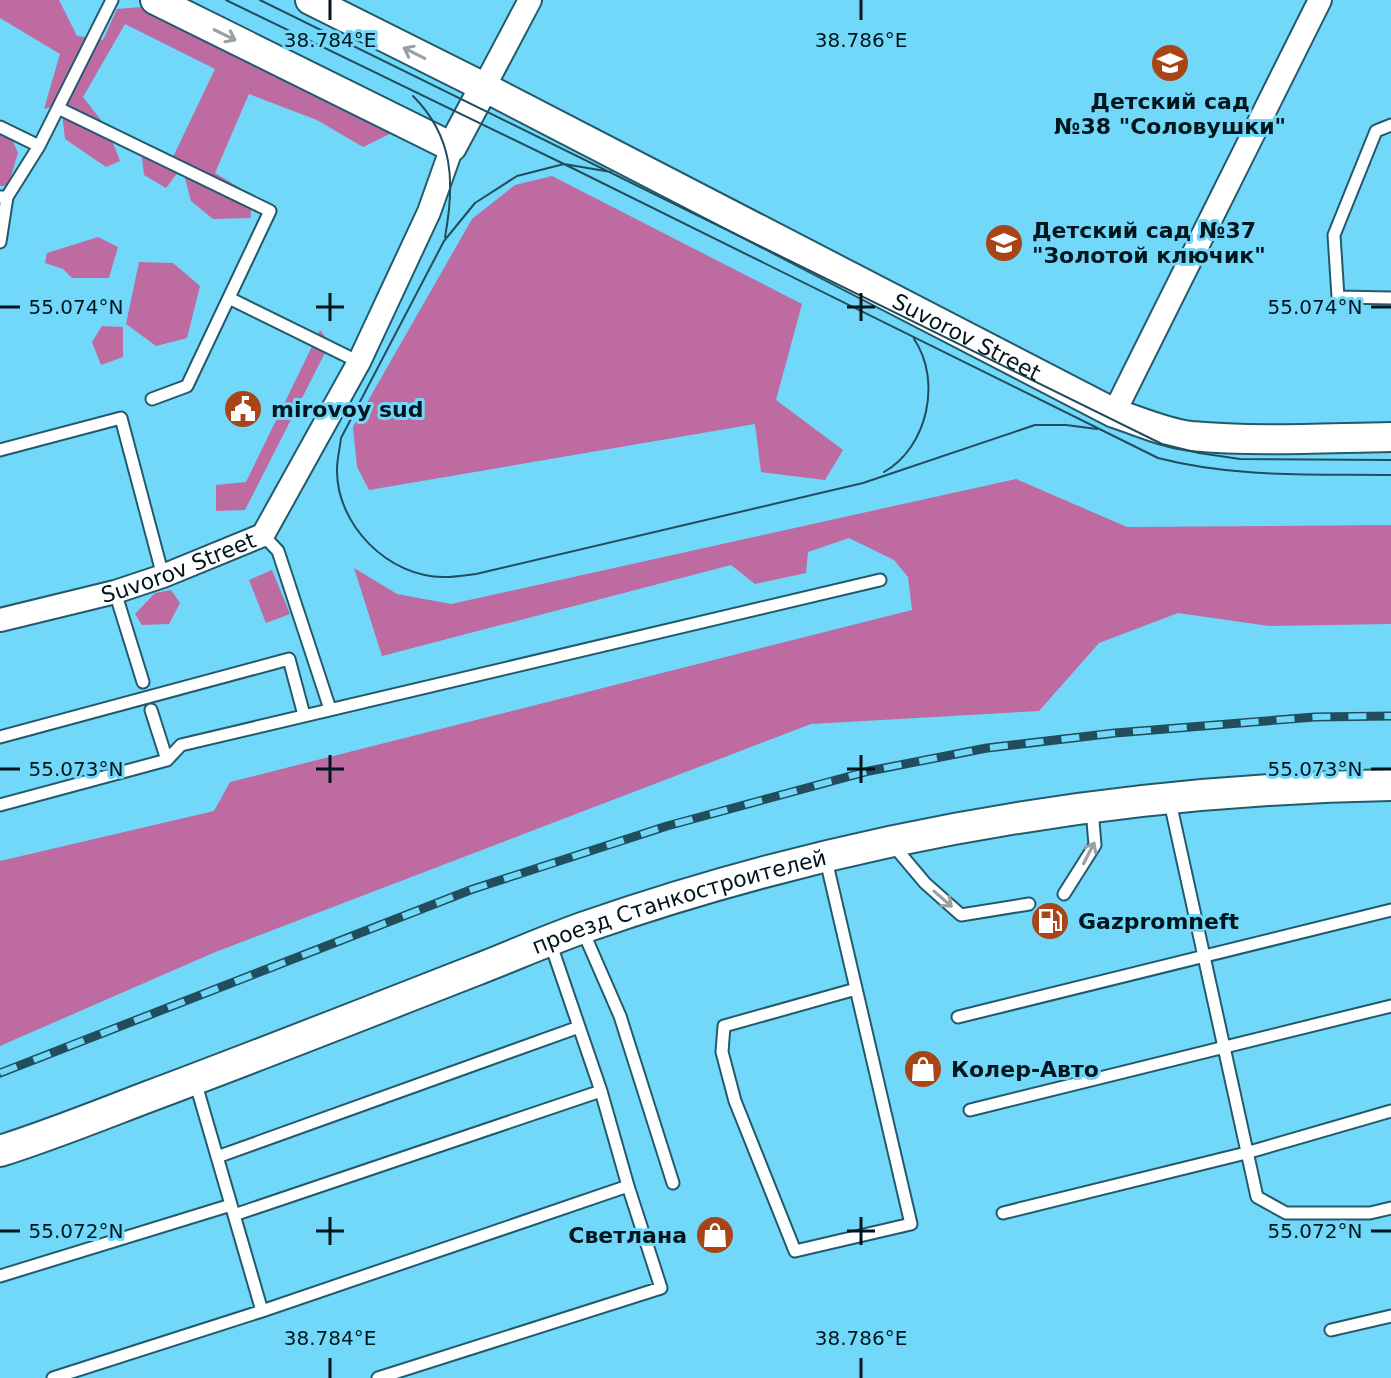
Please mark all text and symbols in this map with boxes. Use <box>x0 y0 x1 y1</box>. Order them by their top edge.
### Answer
one-way arrow <box>213 27 237 43</box>
text: 38.784°E <box>284 28 376 52</box>
text: 38.786°E <box>815 28 907 52</box>
school or university icon: Детский сад №38 "Соловушки" <box>1149 42 1191 84</box>
one-way arrow <box>402 44 426 60</box>
place label: Детский сад №38 "Соловушки" <box>1054 89 1286 139</box>
place label: Детский сад №37 "Золотой ключик" <box>1032 218 1266 268</box>
school or university icon: Детский сад №37 "Золотой ключик" <box>983 222 1025 264</box>
street label: Suvorov Street <box>888 288 1045 386</box>
text: 55.074°N <box>29 295 123 319</box>
text: 55.074°N <box>1268 295 1362 319</box>
public building icon: mirovoy sud <box>222 388 264 430</box>
place label: mirovoy sud <box>271 397 423 422</box>
street label: Suvorov Street <box>98 527 259 607</box>
text: 55.073°N <box>29 757 123 781</box>
text: 55.073°N <box>1268 757 1362 781</box>
one-way arrow <box>1081 842 1097 865</box>
street label: проезд Станкостроителей <box>528 844 829 959</box>
one-way arrow <box>932 890 952 908</box>
fuel station icon: Gazpromneft <box>1029 900 1071 942</box>
place label: Gazpromneft <box>1078 909 1239 934</box>
shop icon: Колер-Авто <box>902 1048 944 1090</box>
place label: Колер-Авто <box>951 1057 1099 1082</box>
shop icon: Светлана <box>694 1214 736 1256</box>
text: 55.072°N <box>29 1219 123 1243</box>
text: 55.072°N <box>1268 1219 1362 1243</box>
place label: Светлана <box>568 1223 687 1248</box>
text: 38.784°E <box>284 1326 376 1350</box>
text: 38.786°E <box>815 1326 907 1350</box>

